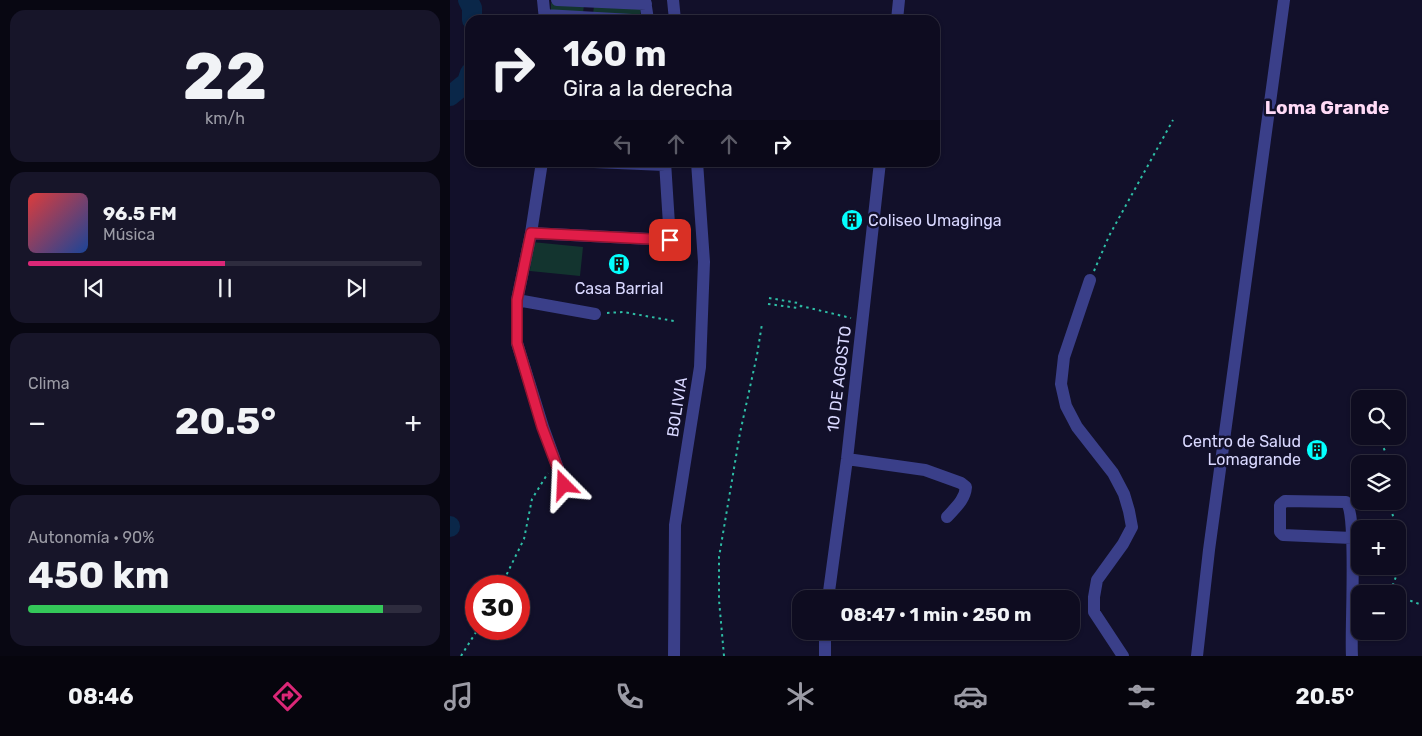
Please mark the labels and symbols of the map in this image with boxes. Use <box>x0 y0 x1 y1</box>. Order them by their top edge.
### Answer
district label: Loma Grande <box>1265 96 1389 119</box>
building icon: Coliseo Umaginga <box>840 208 864 232</box>
place label: Coliseo Umaginga <box>868 211 1002 230</box>
pin <box>649 219 691 261</box>
building icon: Casa Barrial <box>607 252 631 276</box>
place label: Casa Barrial <box>575 279 663 298</box>
street label: 10 DE AGOSTO <box>823 325 855 433</box>
street label: BOLIVIA <box>663 375 691 438</box>
place label: Centro de Salud Lomagrande <box>1182 432 1301 469</box>
building icon: Centro de Salud Lomagrande <box>1305 438 1329 462</box>
position arrow <box>537 458 589 510</box>
speed limit sign: 30 <box>465 575 530 640</box>

